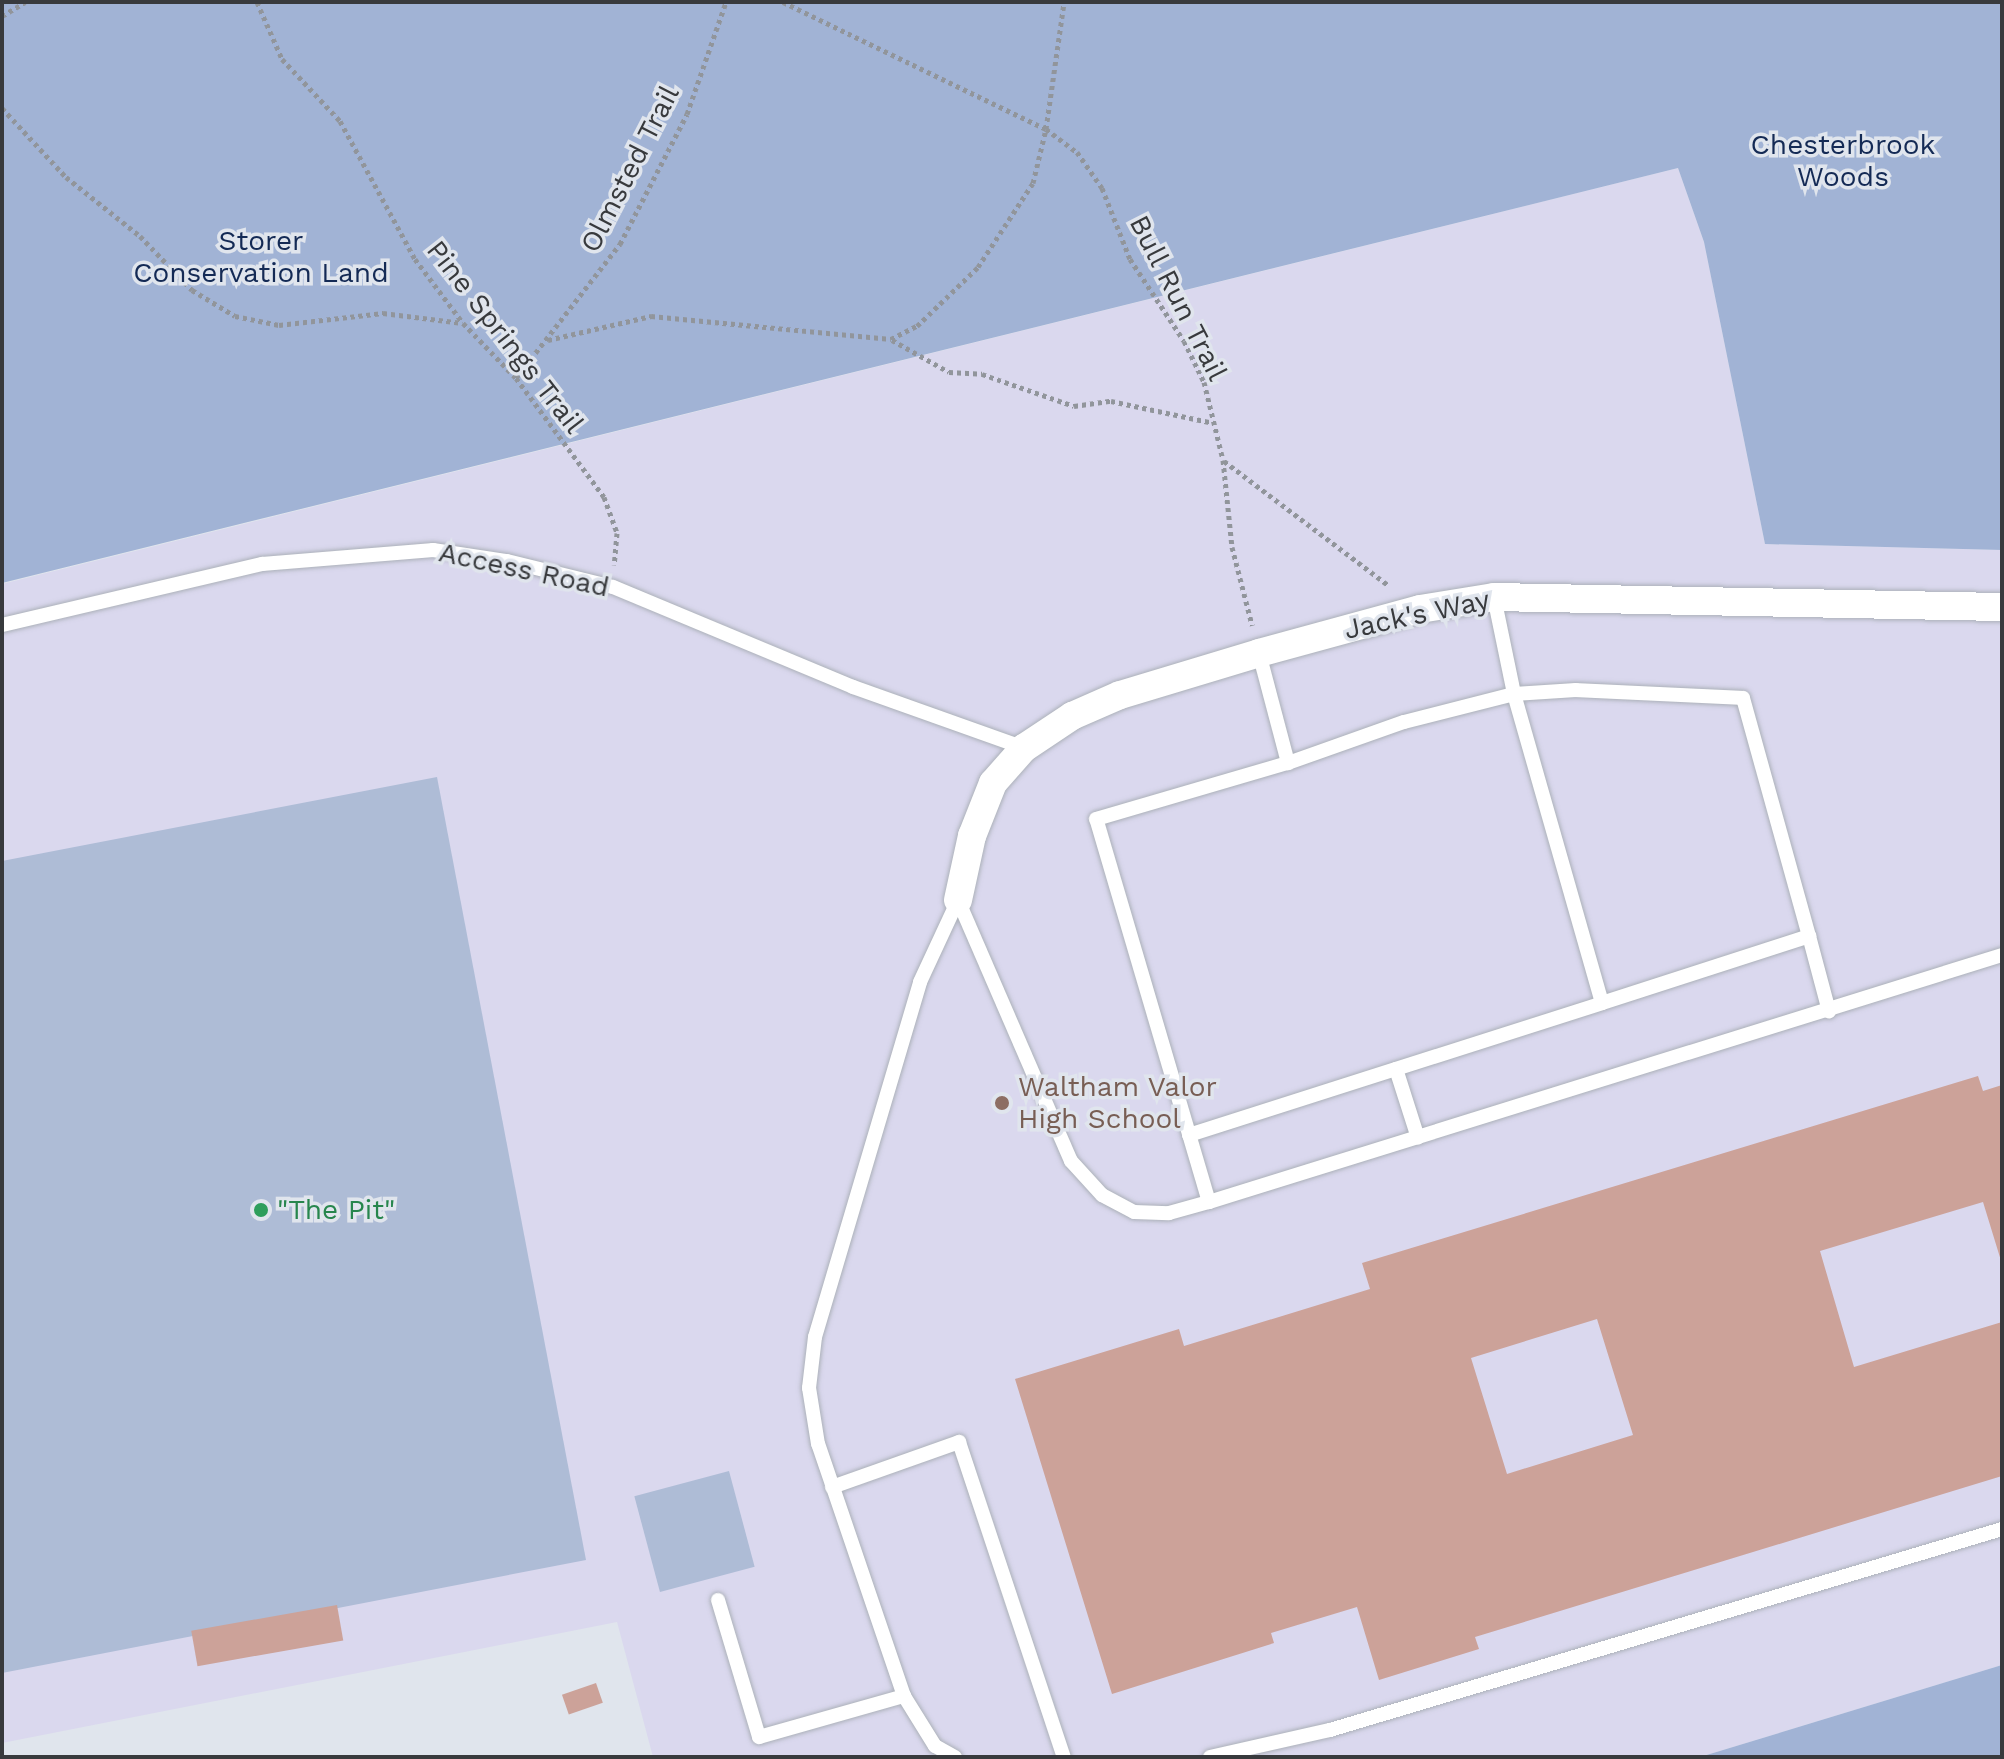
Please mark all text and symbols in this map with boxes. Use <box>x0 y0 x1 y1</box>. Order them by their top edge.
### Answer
street label: Olmsted Trail <box>573 79 687 259</box>
park label: Chesterbrook Woods <box>1751 128 1935 194</box>
street label: Bull Run Trail <box>1122 209 1234 387</box>
park label: Storer Conservation Land <box>133 224 389 290</box>
street label: Pine Springs Trail <box>419 234 591 440</box>
street label: Access Road <box>436 536 612 604</box>
street label: Jack's Way <box>1341 583 1493 647</box>
place label: Waltham Valor High School <box>1018 1070 1218 1136</box>
marker: Waltham Valor High School <box>993 1094 1011 1112</box>
place label: "The Pit" <box>277 1193 395 1227</box>
marker: "The Pit" <box>252 1201 270 1219</box>

